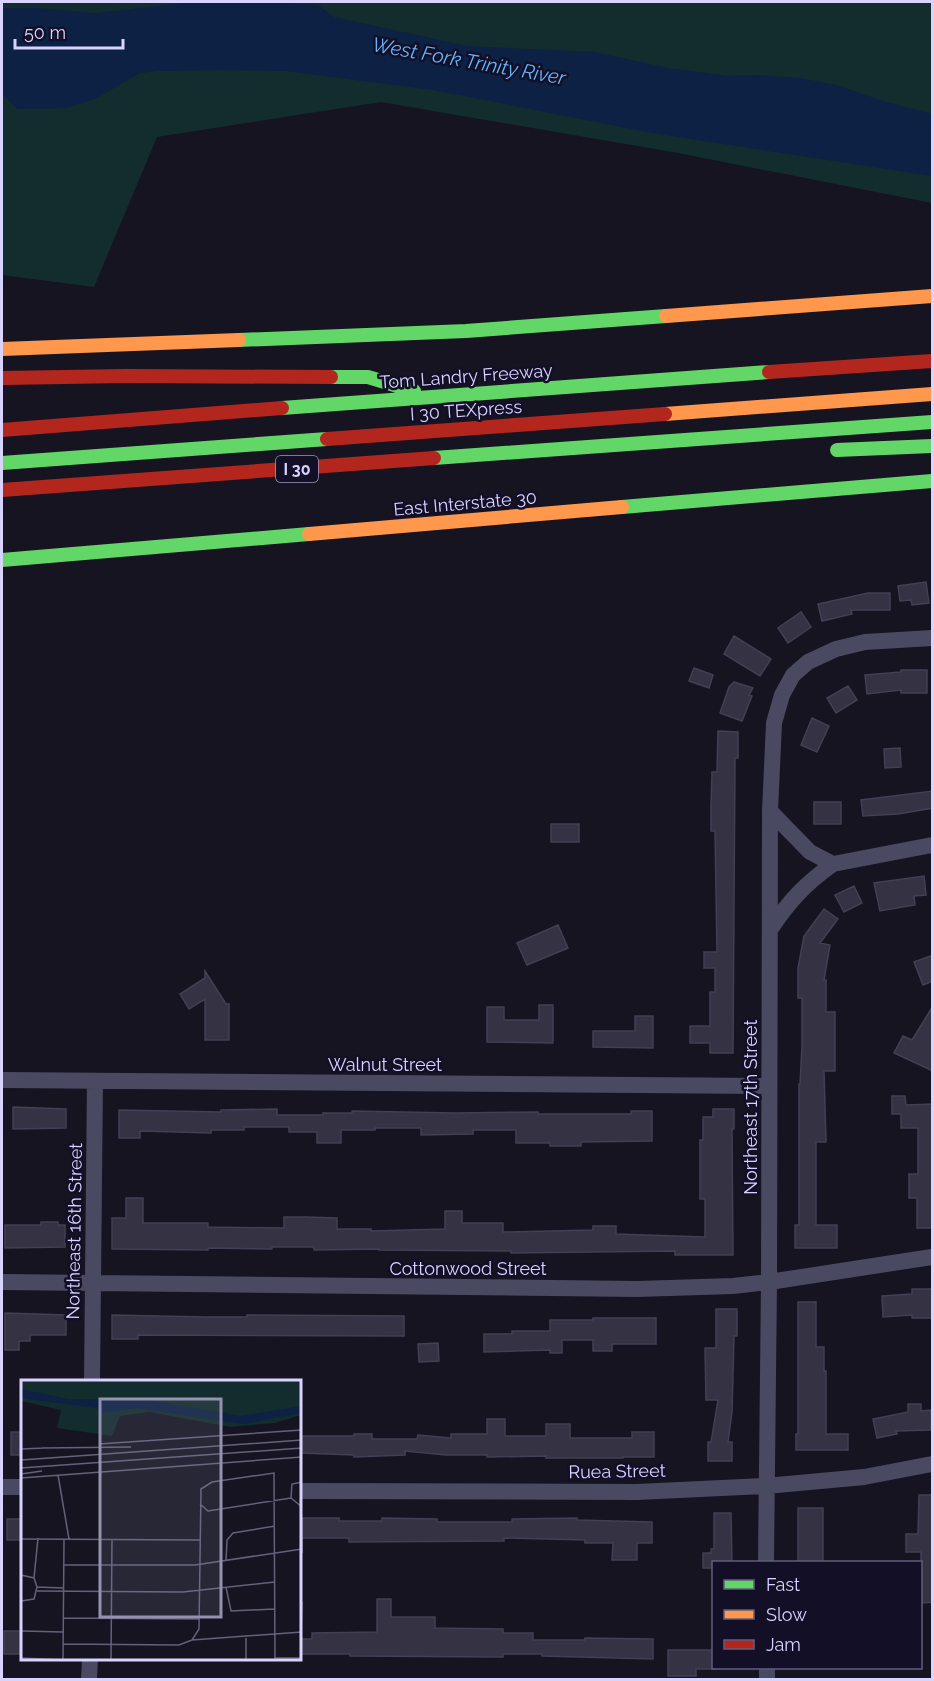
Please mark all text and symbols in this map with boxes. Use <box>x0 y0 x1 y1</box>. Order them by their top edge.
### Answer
scale bar <box>15 12 123 50</box>
text: 50 m <box>24 22 66 43</box>
water label: West Fork Trinity River <box>370 32 569 90</box>
street label: Tom Landry Freeway <box>379 359 554 393</box>
street label: I 30 TEXpress <box>409 396 523 424</box>
road number: I 30 <box>276 456 318 482</box>
street label: East Interstate 30 <box>392 486 538 520</box>
street label: Northeast 17th Street <box>740 1019 761 1195</box>
street label: Walnut Street <box>328 1054 442 1075</box>
street label: Northeast 16th Street <box>62 1143 86 1319</box>
street label: Cottonwood Street <box>389 1258 547 1279</box>
inset map <box>21 1380 302 1660</box>
street label: Ruea Street <box>568 1460 666 1482</box>
legend <box>712 1561 922 1669</box>
text: Fast <box>766 1574 800 1595</box>
text: Slow <box>766 1604 807 1625</box>
text: Jam <box>766 1634 801 1655</box>

